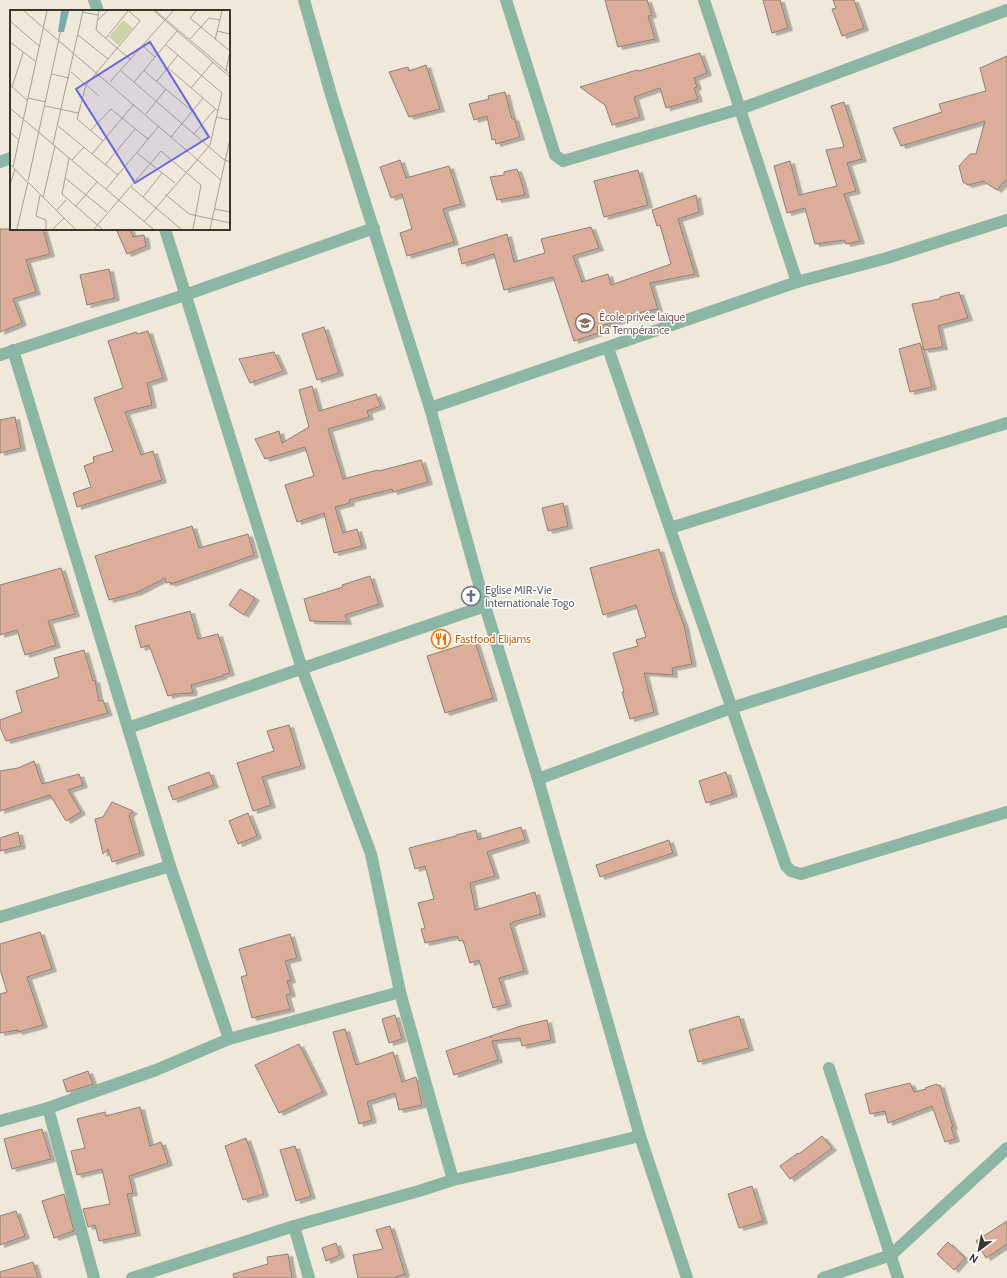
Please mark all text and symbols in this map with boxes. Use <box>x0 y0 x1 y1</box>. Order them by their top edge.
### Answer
inset map <box>10 10 230 230</box>
place label: École privée laïque La Tempérance <box>599 310 686 337</box>
school or university icon: École privée laïque La Tempérance <box>574 312 596 334</box>
place label: Eglise MIR-Vie Internationale Togo <box>485 583 575 610</box>
church icon: Eglise MIR-Vie Internationale Togo <box>460 585 482 607</box>
restaurant icon: Fastfood Elijams <box>430 628 452 650</box>
place label: Fastfood Elijams <box>455 632 531 646</box>
north arrow <box>959 1230 999 1270</box>
text: N <box>967 1250 981 1266</box>

